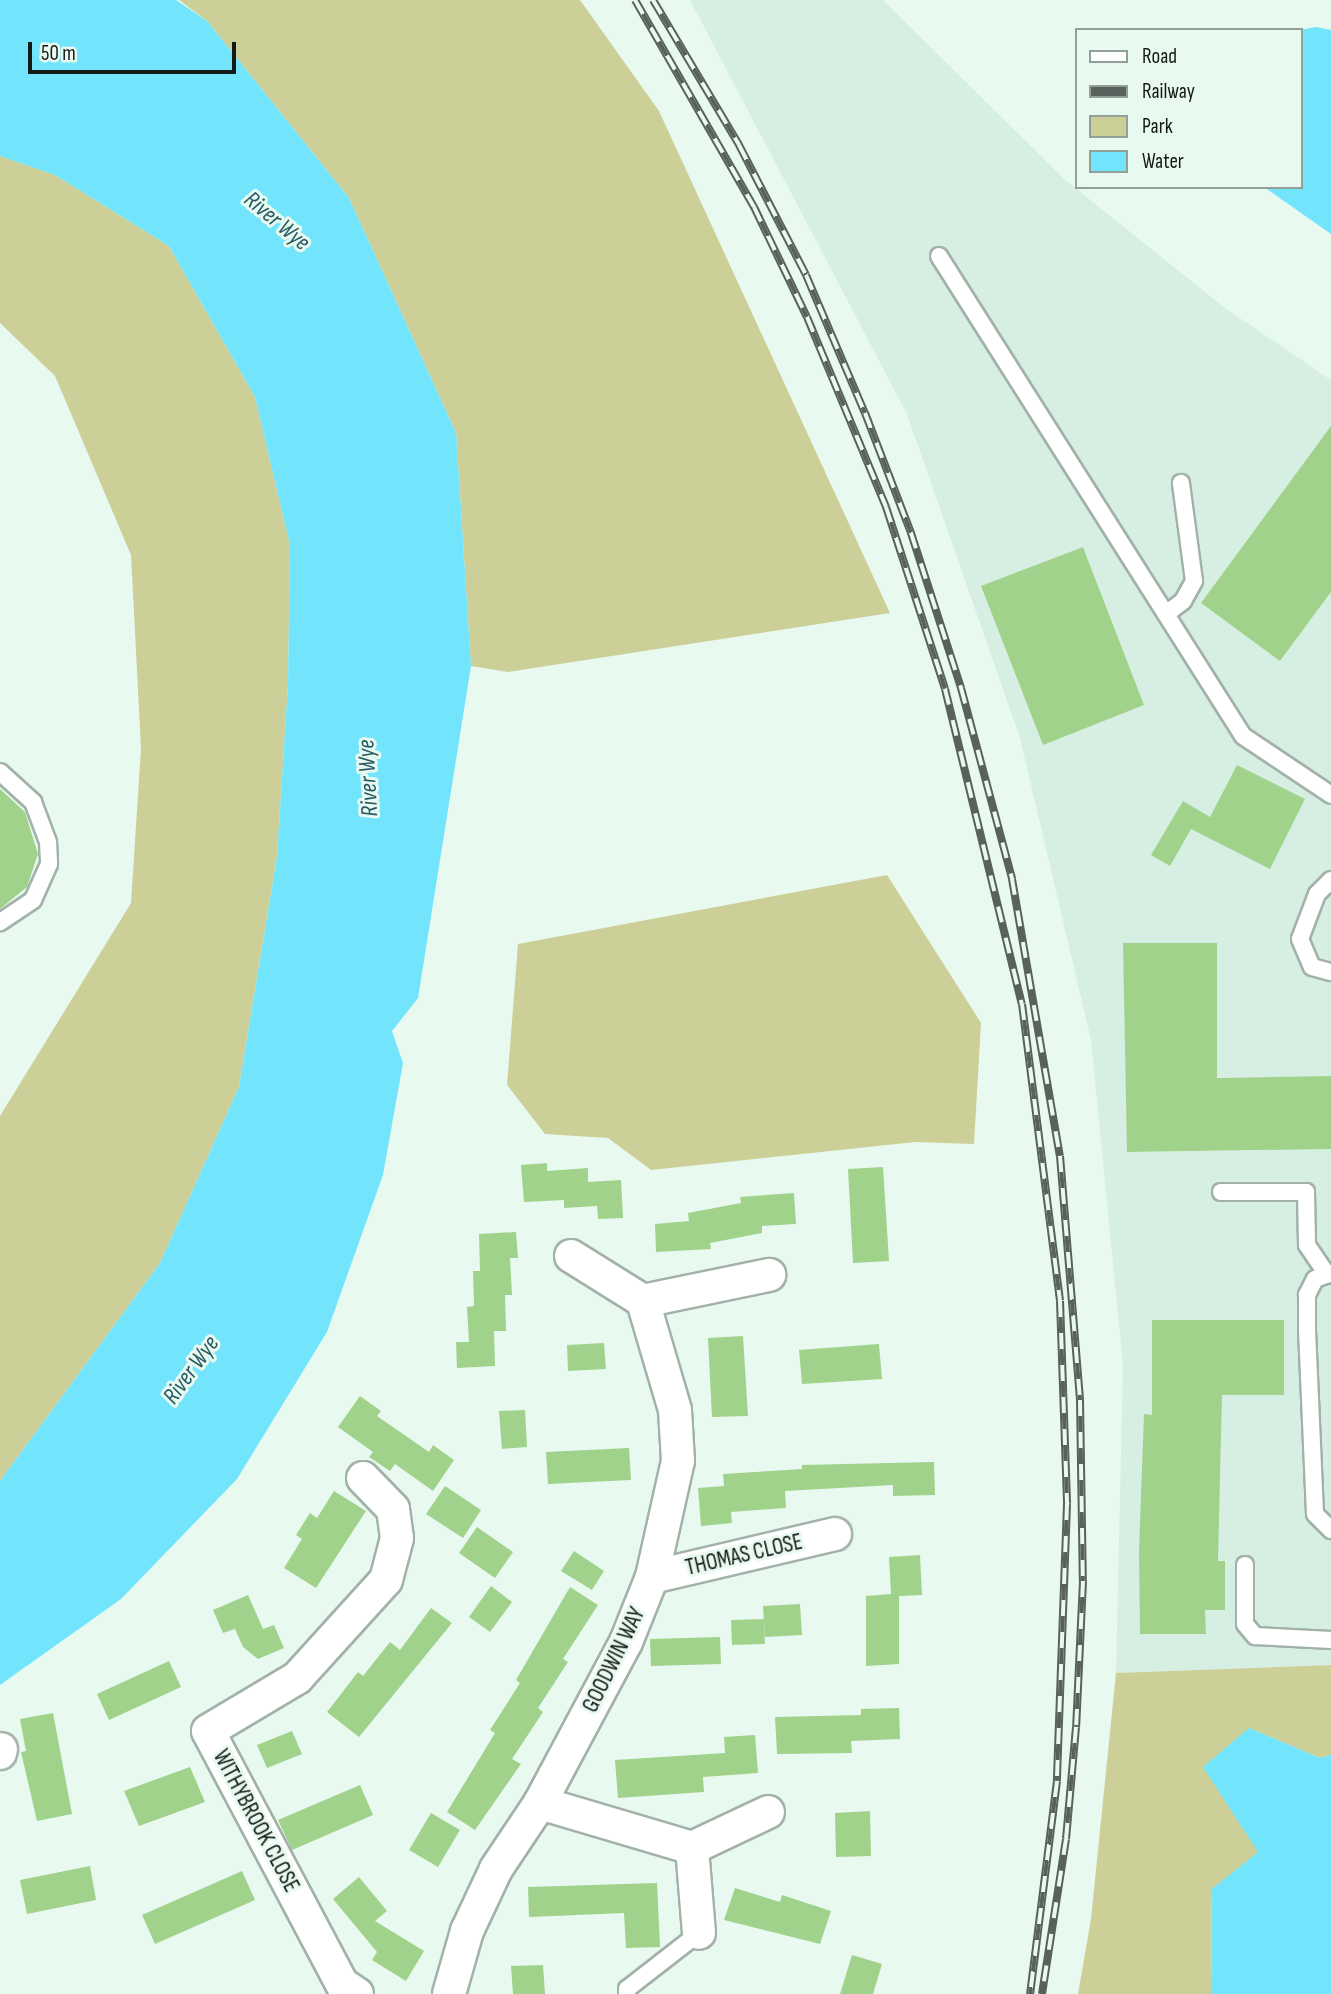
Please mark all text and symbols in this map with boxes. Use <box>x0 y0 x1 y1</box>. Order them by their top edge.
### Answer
scale bar <box>32 28 240 72</box>
legend <box>1076 28 1303 189</box>
text: 50 m <box>41 41 76 66</box>
text: Road <box>1142 44 1177 69</box>
text: Railway <box>1142 79 1195 104</box>
text: Park <box>1142 114 1173 139</box>
text: Water <box>1142 149 1184 174</box>
water label: River Wye <box>238 185 316 257</box>
water label: River Wye <box>352 739 384 817</box>
water label: River Wye <box>157 1330 225 1410</box>
street label: THOMAS CLOSE <box>683 1528 805 1582</box>
street label: GOODWIN WAY <box>577 1603 651 1717</box>
street label: WITHYBROOK CLOSE <box>207 1745 305 1897</box>

